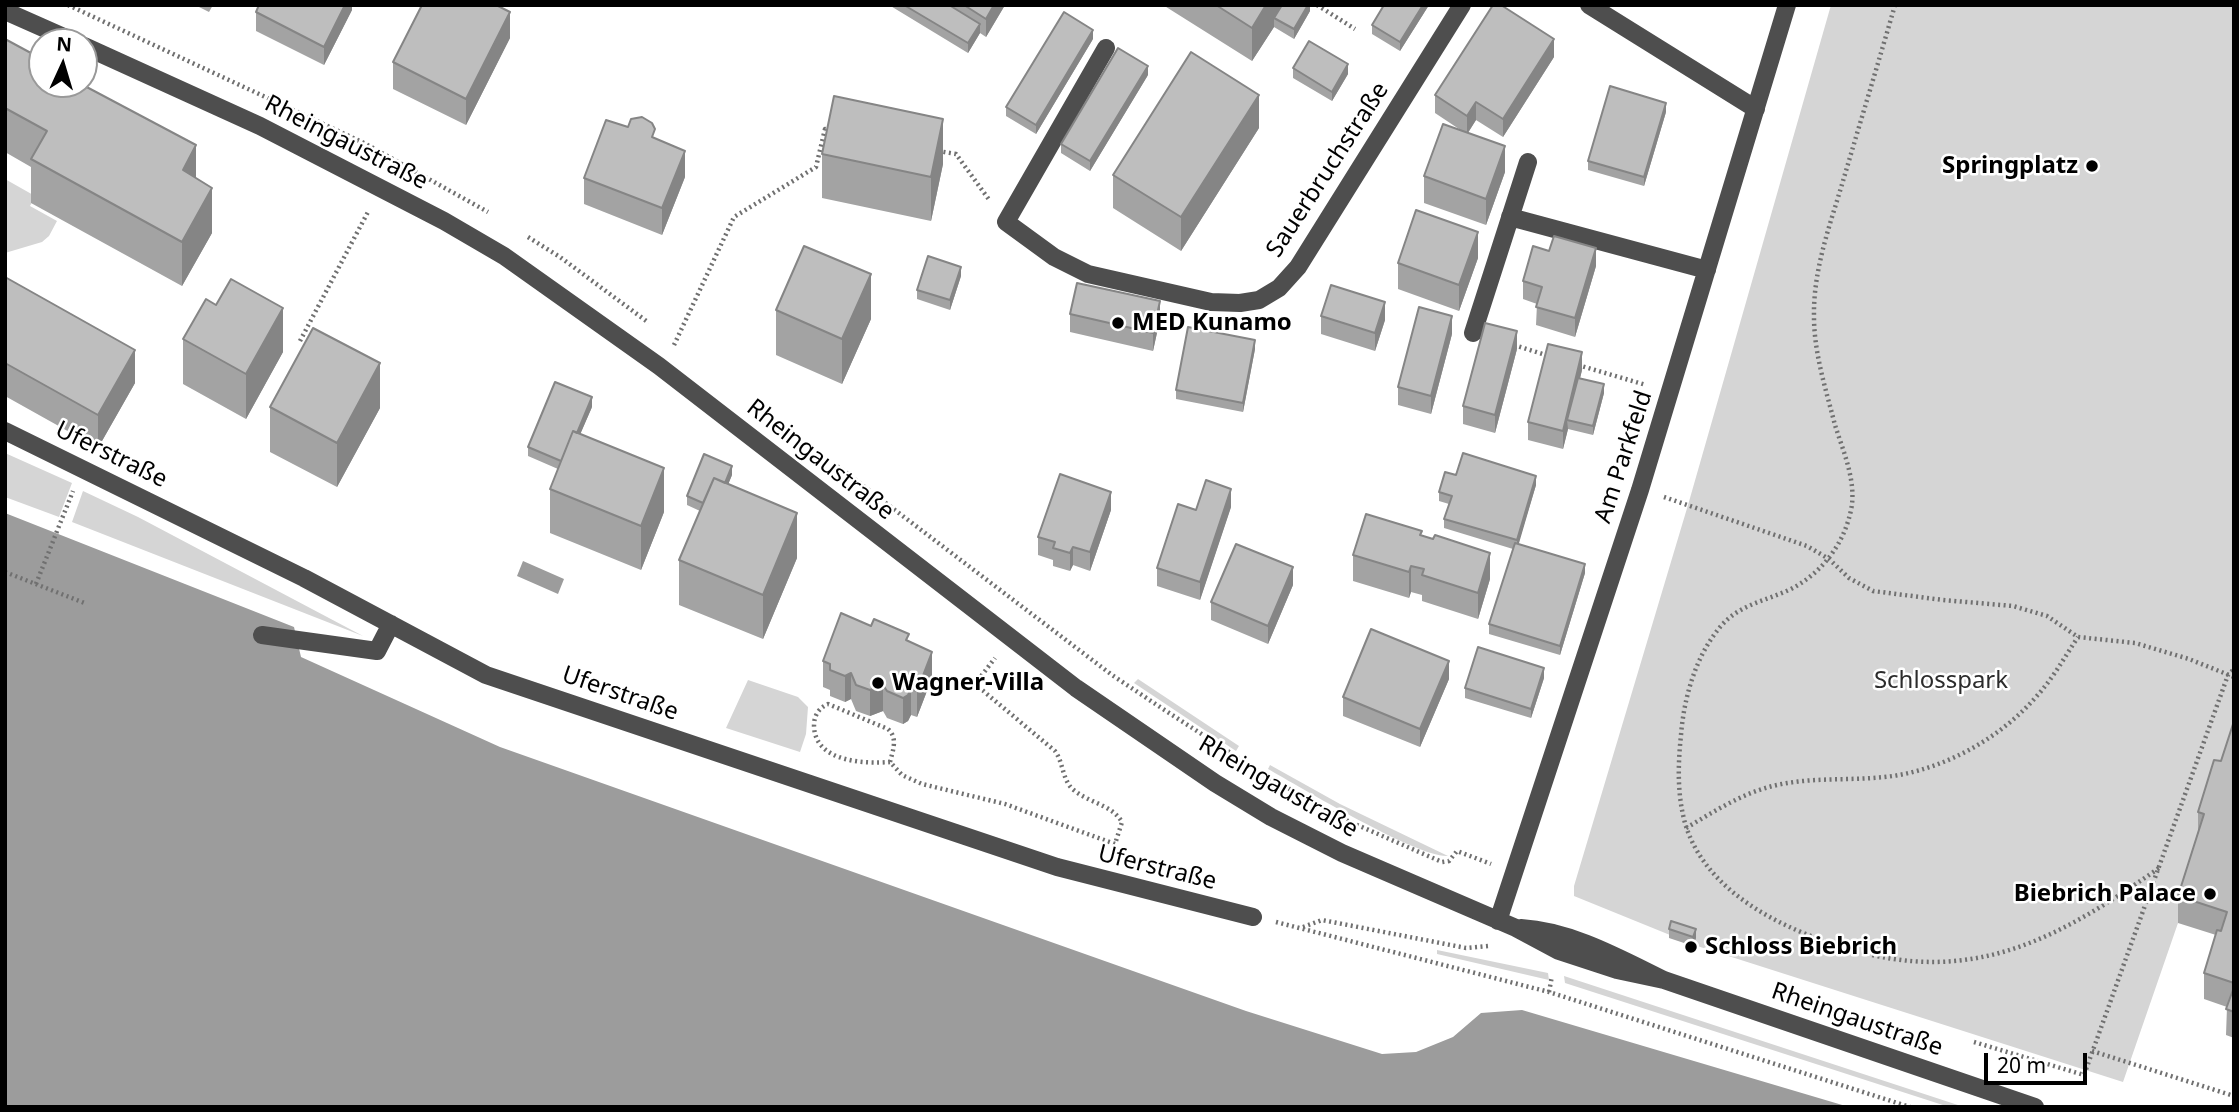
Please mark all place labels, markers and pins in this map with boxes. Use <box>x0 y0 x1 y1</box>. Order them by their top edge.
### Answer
place label: Springplatz <box>1942 152 2078 180</box>
marker: Springplatz <box>2084 158 2100 174</box>
place label: MED Kunamo <box>1132 309 1292 337</box>
marker: MED Kunamo <box>1110 315 1126 331</box>
place label: Wagner-Villa <box>892 669 1044 697</box>
marker: Wagner-Villa <box>870 675 886 691</box>
place label: Biebrich Palace <box>2014 880 2196 908</box>
marker: Biebrich Palace <box>2202 886 2218 902</box>
place label: Schloss Biebrich <box>1705 933 1897 961</box>
marker: Schloss Biebrich <box>1683 939 1699 955</box>

